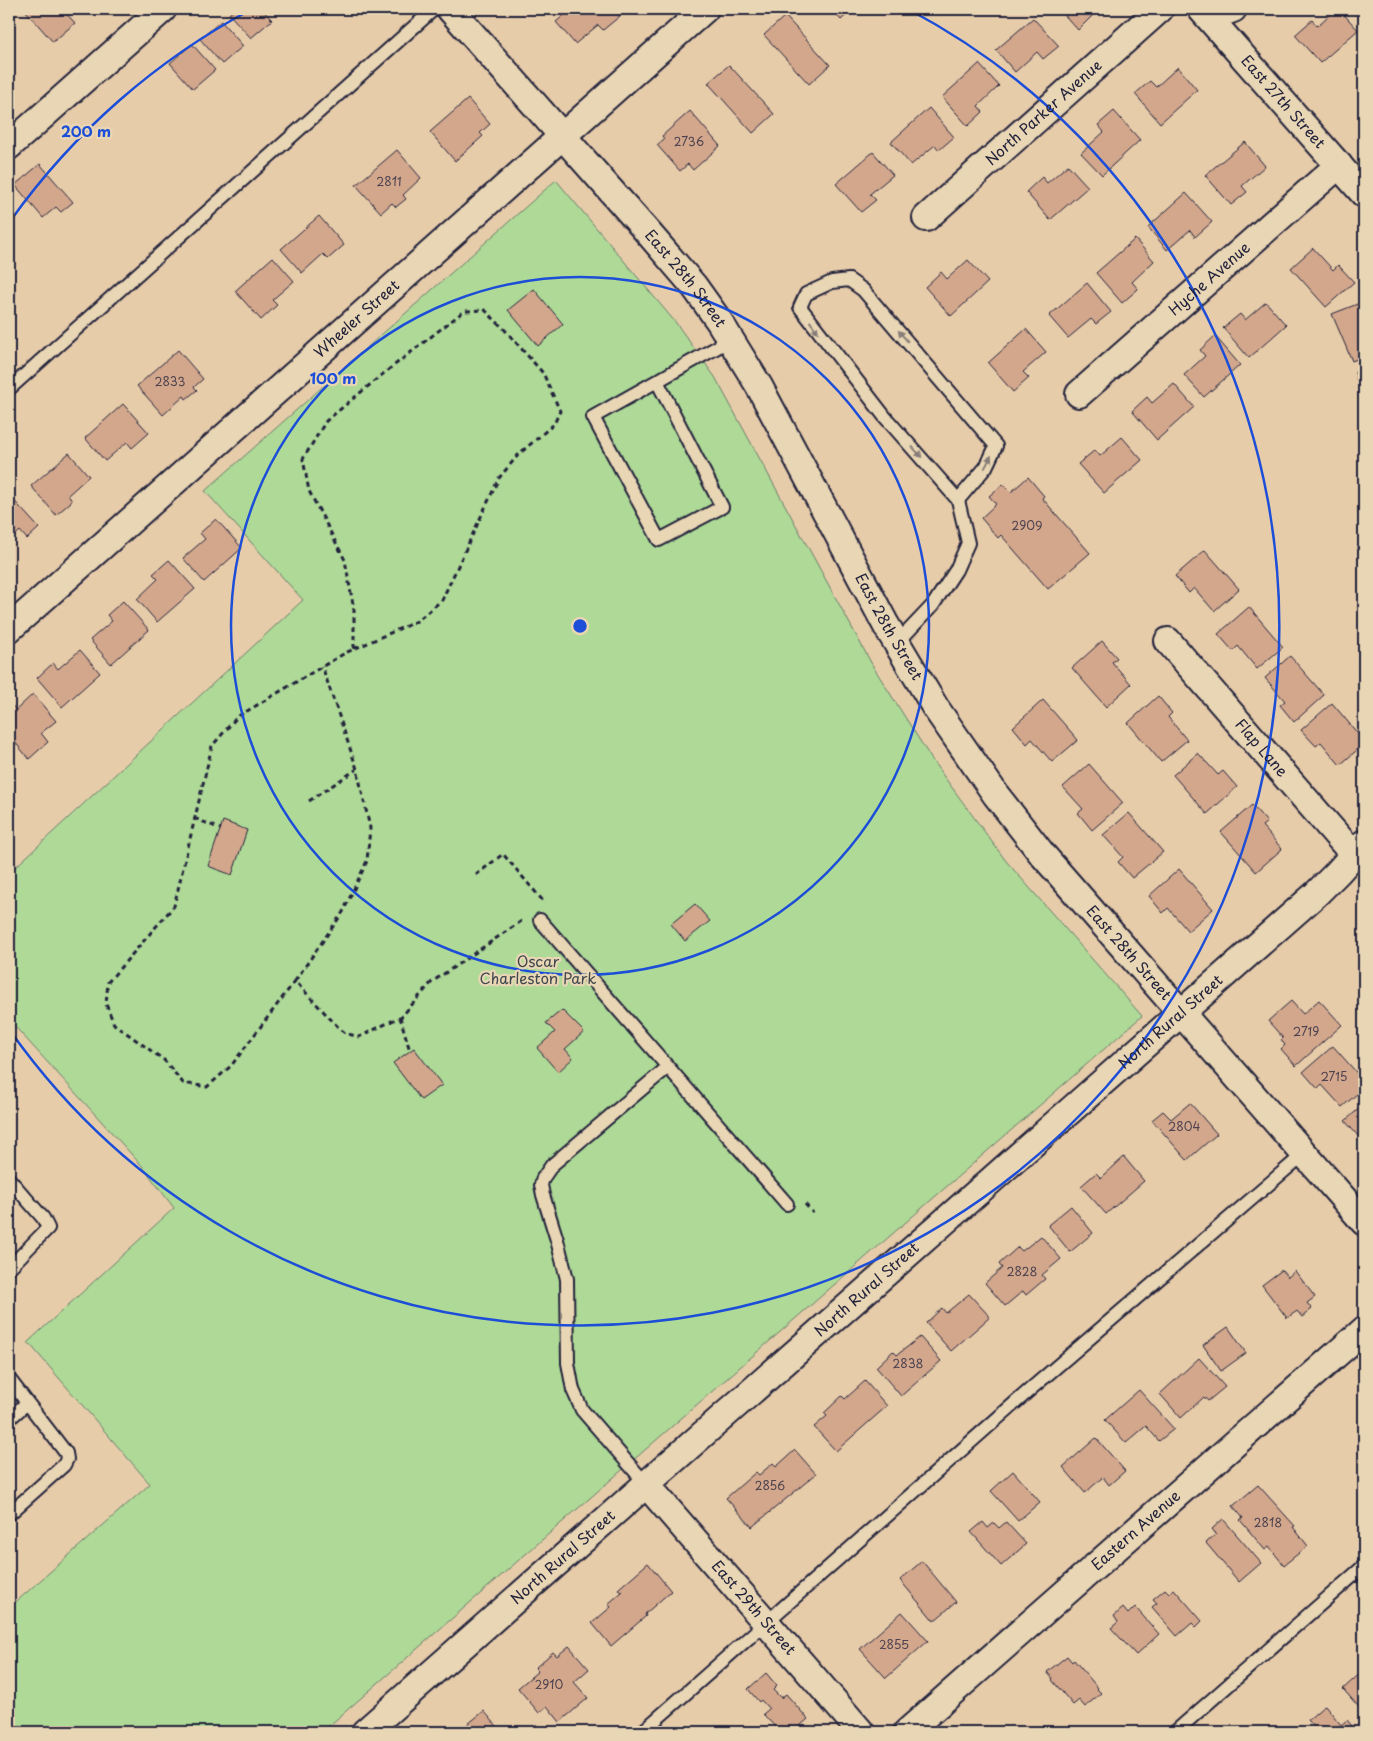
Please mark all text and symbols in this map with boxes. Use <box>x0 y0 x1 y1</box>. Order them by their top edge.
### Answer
street label: East 27th Street <box>1236 49 1332 153</box>
street label: North Parker Avenue <box>980 53 1106 170</box>
text: 200 m <box>61 119 111 142</box>
house number: 2736 <box>674 132 704 150</box>
house number: 2811 <box>376 172 402 190</box>
street label: East 28th Street <box>640 224 733 331</box>
street label: Hyche Avenue <box>1163 236 1254 320</box>
street label: Wheeler Street <box>308 273 404 362</box>
one-way arrow <box>809 320 819 334</box>
one-way arrow <box>897 330 908 343</box>
text: 100 m <box>310 366 356 389</box>
house number: 2833 <box>154 372 186 390</box>
one-way arrow <box>911 446 923 458</box>
one-way arrow <box>984 455 992 469</box>
house number: 2909 <box>1012 516 1042 534</box>
street label: East 28th Street <box>850 569 929 684</box>
centre of rings <box>571 617 589 635</box>
street label: Flap Lane <box>1230 713 1294 781</box>
street label: East 28th Street <box>1082 899 1178 1005</box>
park label: Oscar Charleston Park <box>480 949 596 989</box>
street label: North Rural Street <box>1112 968 1227 1073</box>
house number: 2719 <box>1293 1022 1319 1040</box>
house number: 2715 <box>1320 1067 1348 1085</box>
house number: 2804 <box>1168 1117 1200 1135</box>
street label: North Rural Street <box>808 1236 923 1341</box>
house number: 2828 <box>1007 1262 1038 1280</box>
house number: 2838 <box>893 1354 924 1372</box>
house number: 2856 <box>755 1476 785 1494</box>
street label: Eastern Avenue <box>1085 1484 1185 1575</box>
street label: North Rural Street <box>505 1504 620 1609</box>
house number: 2818 <box>1254 1513 1282 1531</box>
street label: East 29th Street <box>707 1554 802 1659</box>
house number: 2855 <box>879 1635 909 1653</box>
house number: 2910 <box>535 1675 564 1693</box>

